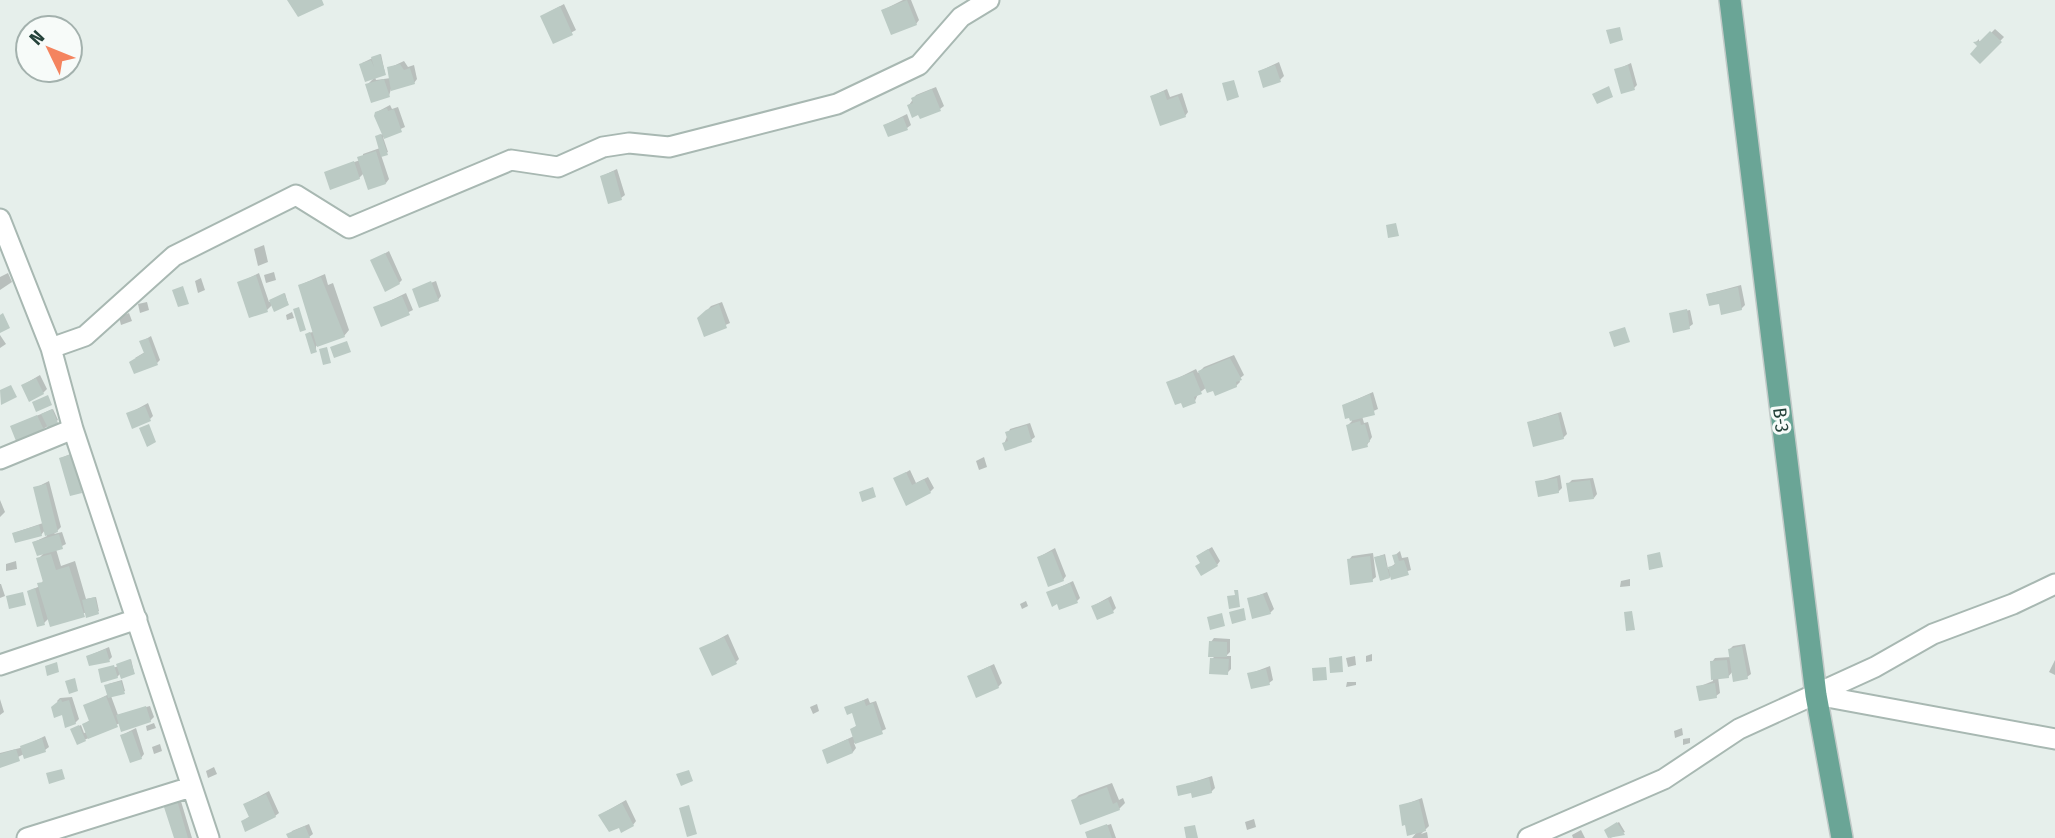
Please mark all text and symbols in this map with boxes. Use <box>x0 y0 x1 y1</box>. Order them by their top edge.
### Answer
north arrow <box>14 14 84 84</box>
text: N <box>25 26 49 50</box>
street label: B-3 <box>1768 406 1794 434</box>

